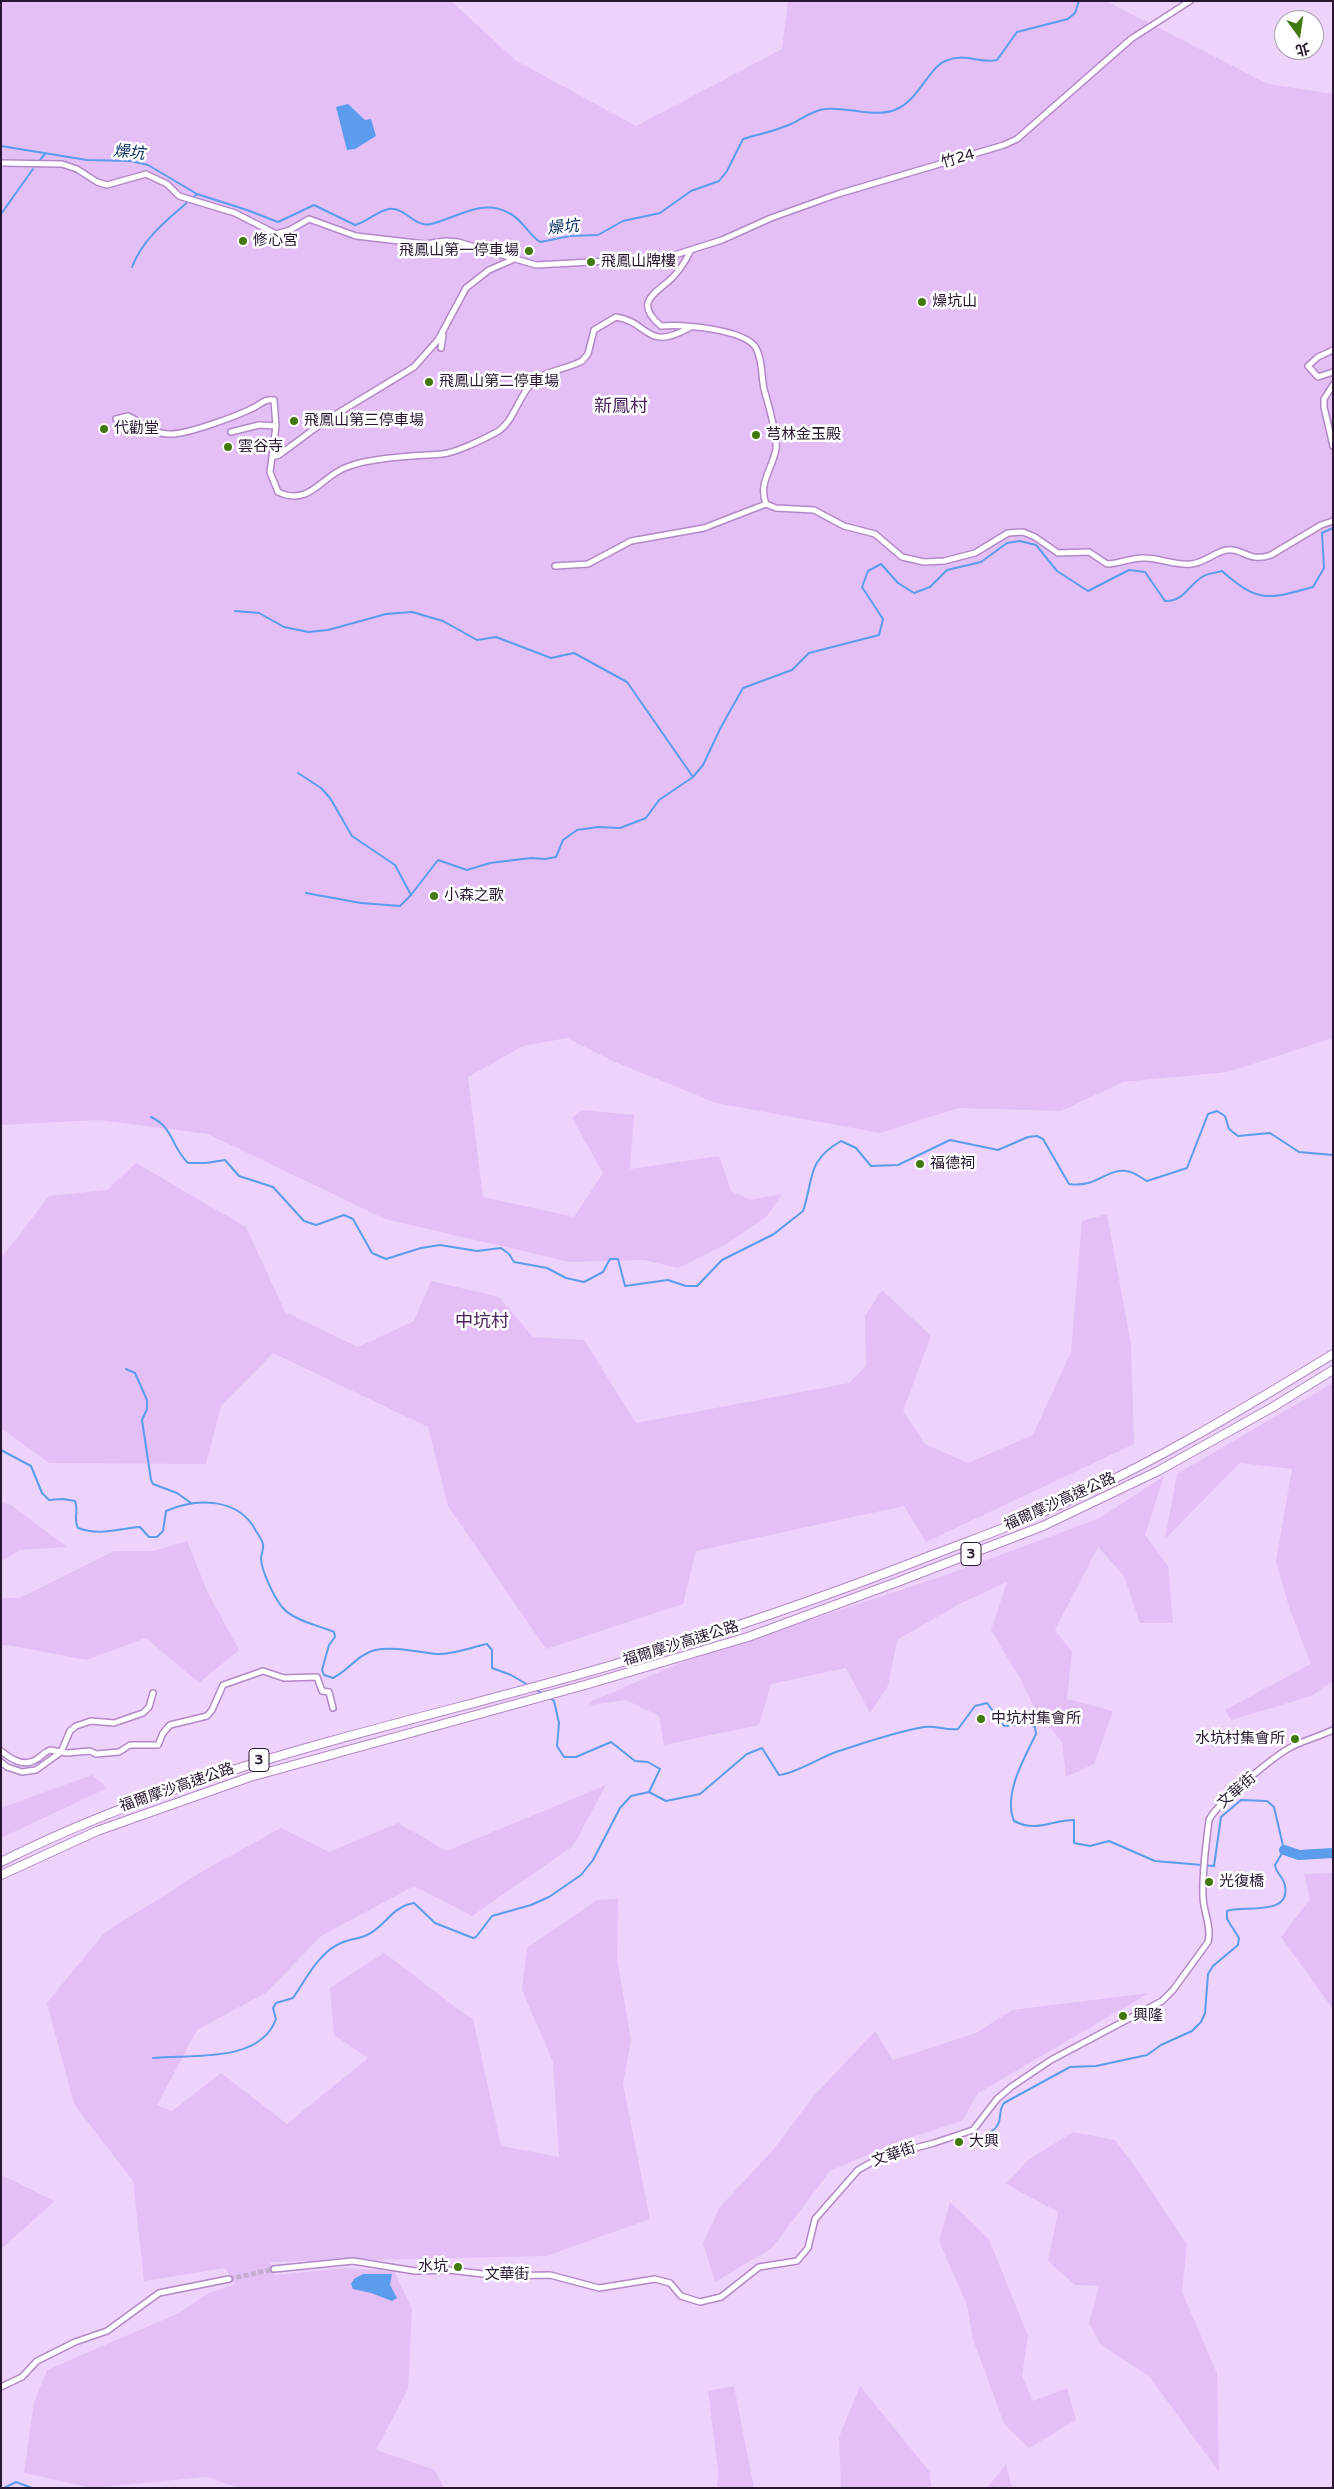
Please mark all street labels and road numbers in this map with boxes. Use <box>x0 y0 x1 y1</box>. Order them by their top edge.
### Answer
street label: 竹24 <box>939 146 977 172</box>
street label: 福爾摩沙高速公路 <box>1002 1469 1118 1535</box>
road number: 3 <box>961 1542 981 1566</box>
street label: 福爾摩沙高速公路 <box>621 1618 741 1670</box>
road number: 3 <box>249 1748 269 1772</box>
street label: 福爾摩沙高速公路 <box>117 1760 237 1816</box>
street label: 文華街 <box>1214 1769 1260 1813</box>
street label: 文華街 <box>870 2139 918 2171</box>
street label: 文華街 <box>485 2266 529 2284</box>

